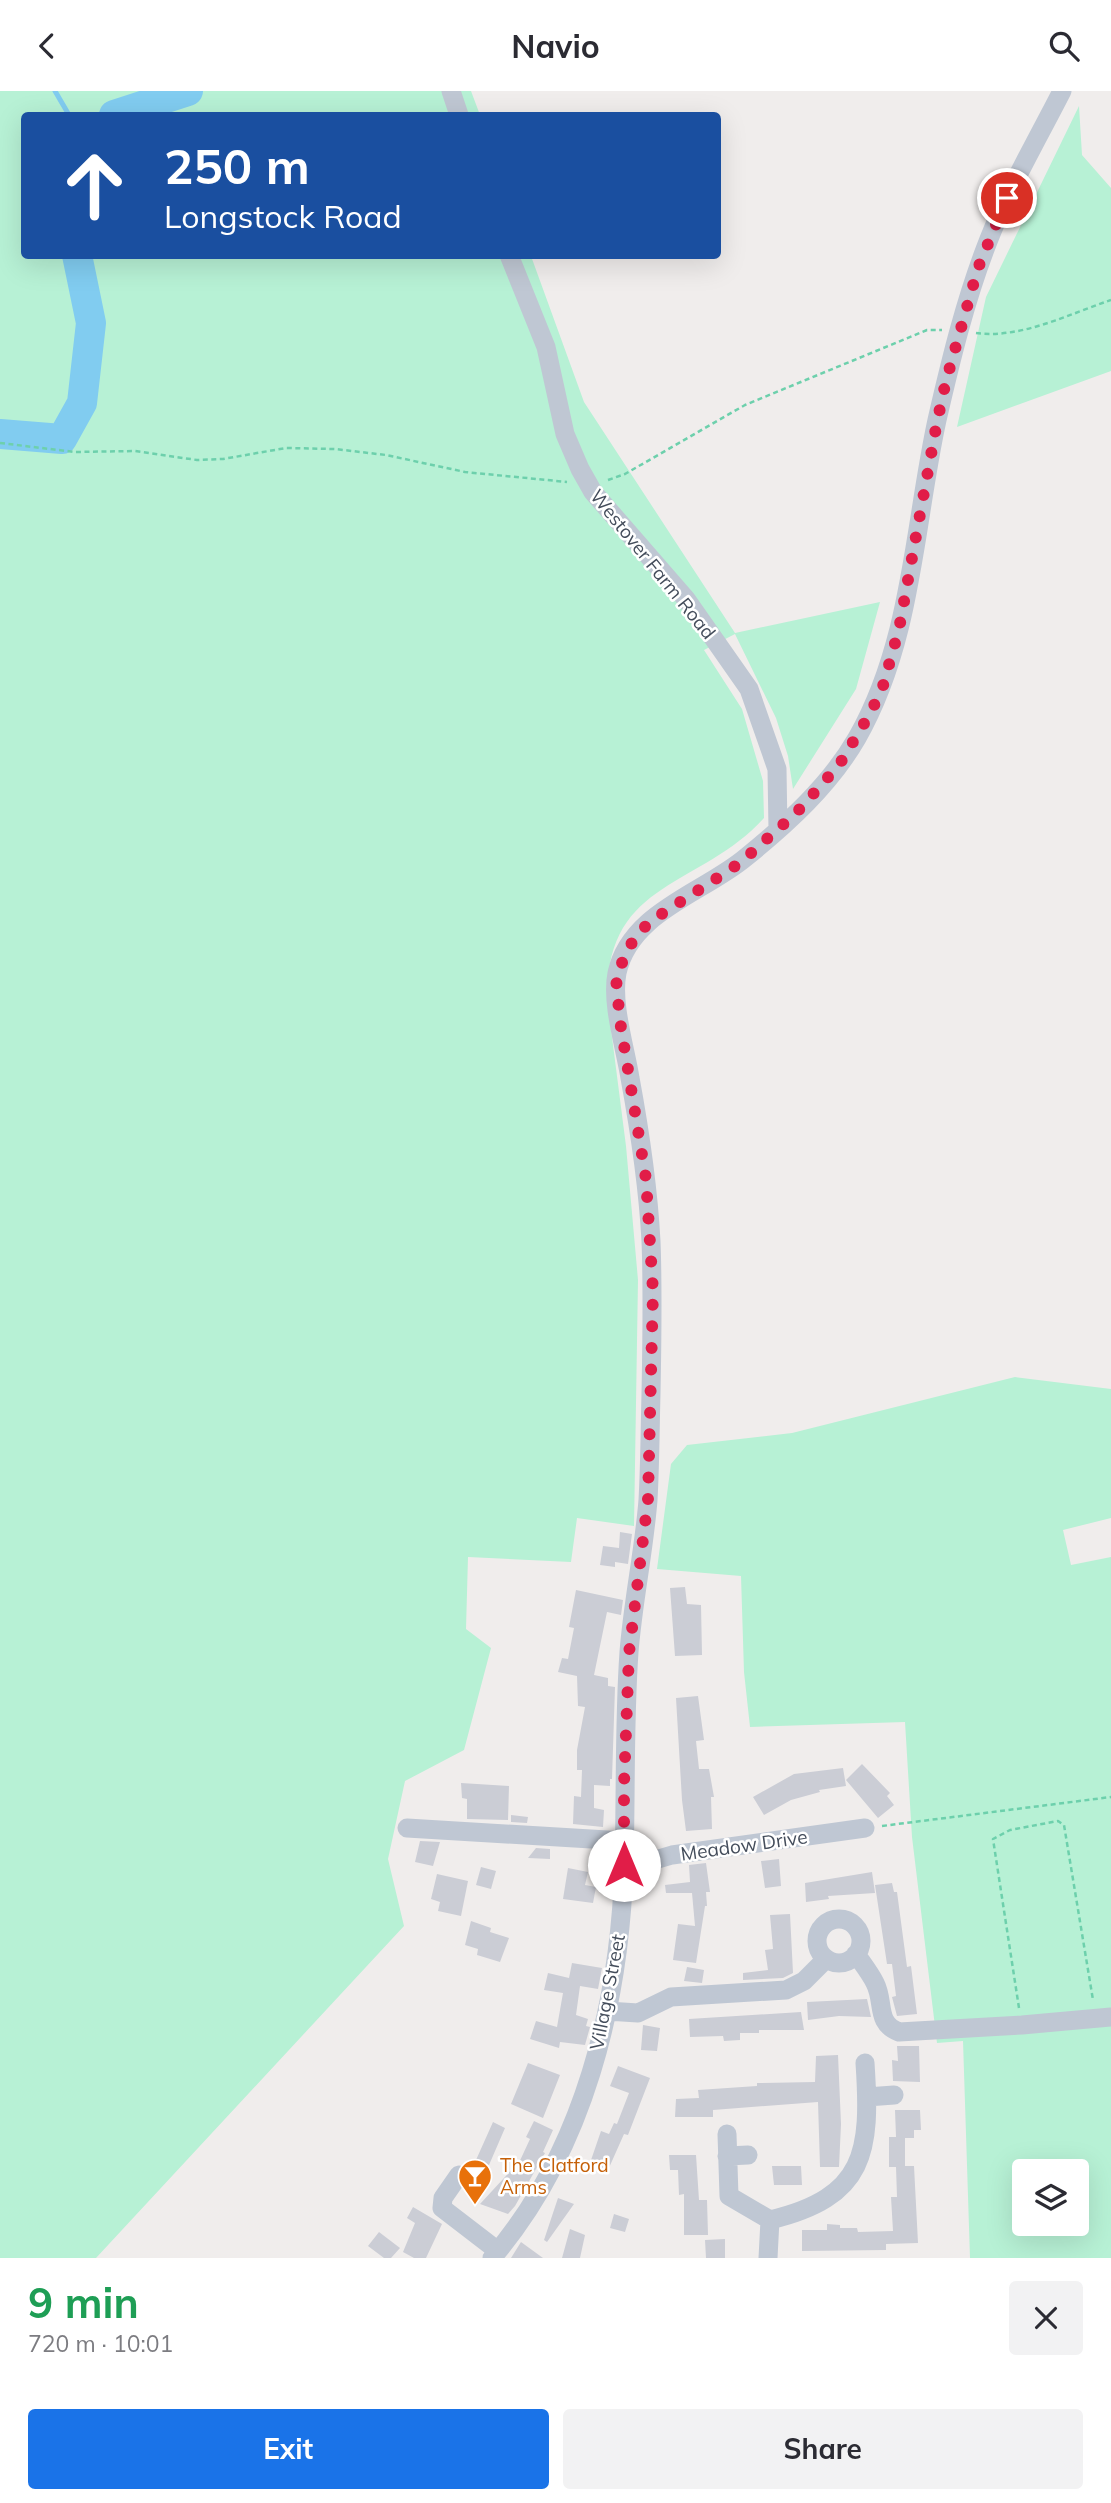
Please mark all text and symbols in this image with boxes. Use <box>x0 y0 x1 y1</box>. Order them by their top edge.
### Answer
text: Navio <box>511 26 600 66</box>
icon: back <box>28 27 66 65</box>
icon: search <box>1045 27 1083 65</box>
text: 250 m <box>164 135 310 196</box>
icon: ahead <box>49 140 140 231</box>
pin <box>977 168 1037 228</box>
icon: arrive <box>988 179 1026 217</box>
text: Longstock Road <box>164 196 402 236</box>
street label: Westover Farm Road <box>585 484 721 644</box>
street label: Meadow Drive <box>679 1824 809 1866</box>
position arrow <box>587 1828 661 1902</box>
street label: Village Street <box>584 1932 630 2052</box>
place label: The Clatford Arms <box>500 2153 609 2199</box>
bar icon: The Clatford Arms <box>456 2157 494 2206</box>
map controls <box>1012 2159 1089 2236</box>
button: layers <box>1012 2159 1089 2236</box>
text: 9 min <box>28 2276 139 2329</box>
button: close <box>1009 2281 1083 2355</box>
text: 720 m · 10:01 <box>28 2329 173 2358</box>
button: Exit <box>28 2409 549 2489</box>
button: Share <box>563 2409 1083 2489</box>

